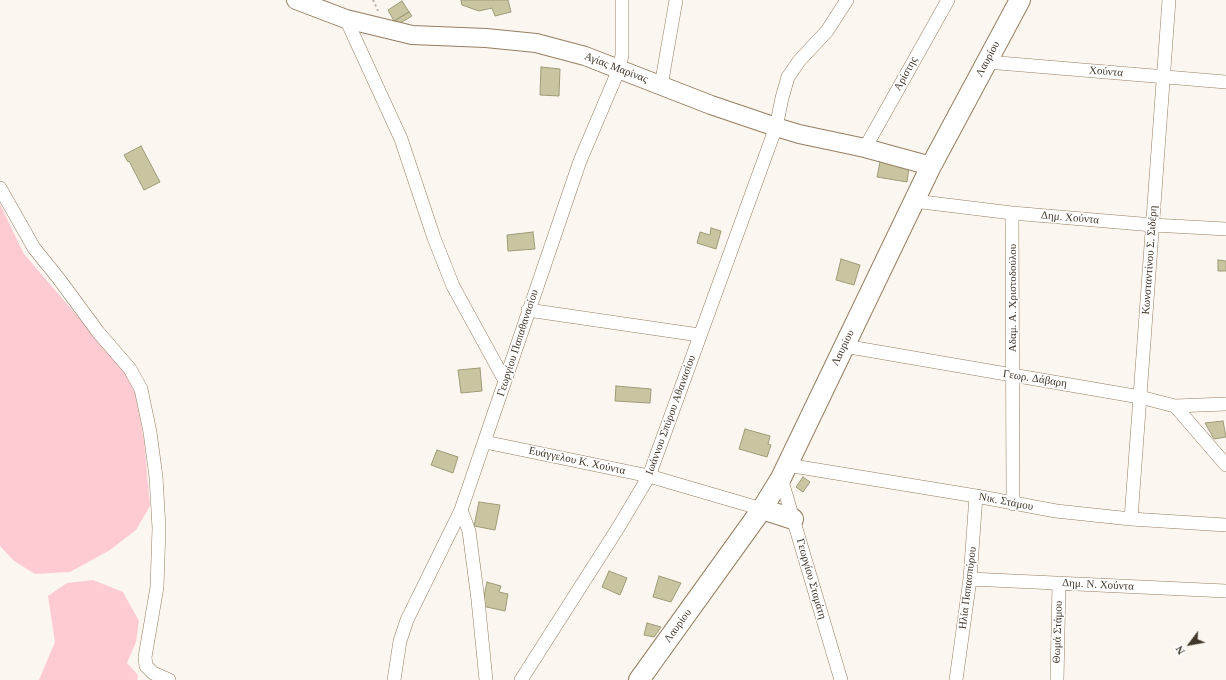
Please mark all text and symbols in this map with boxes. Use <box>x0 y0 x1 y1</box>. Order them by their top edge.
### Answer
street label: Λαυρίου <box>973 39 1003 79</box>
street label: Αγίας Μαρίνας <box>582 50 650 86</box>
street label: Αρίστης <box>891 55 921 93</box>
street label: Χούντα <box>1088 64 1124 80</box>
street label: Κωνσταντίνου Σ. Σιδέρη <box>1140 205 1160 315</box>
street label: Δημ. Χούντα <box>1040 209 1100 227</box>
street label: Αδαμ. Α. Χριστοδούλου <box>1006 244 1020 352</box>
street label: Γεωργίου Παπαθανασίου <box>494 288 542 398</box>
street label: Λαυρίου <box>829 328 857 368</box>
street label: Ιωάννου Σπύρου Αθανασίου <box>643 353 699 477</box>
street label: Γεωρ. Δάβαρη <box>1002 367 1068 391</box>
street label: Ευάγγελου Κ. Χούντα <box>527 444 627 478</box>
street label: Νικ. Στάμου <box>978 490 1034 514</box>
street label: Γεωργίου Σταμάτη <box>793 537 829 621</box>
street label: Ηλία Παπασπύρου <box>956 546 980 630</box>
street label: Δημ. Ν. Χούντα <box>1062 577 1134 593</box>
street label: Θωμά Στάμου <box>1050 600 1066 664</box>
street label: Λαυρίου <box>661 607 695 645</box>
north arrow <box>1170 624 1210 664</box>
text: N <box>1173 644 1187 657</box>

